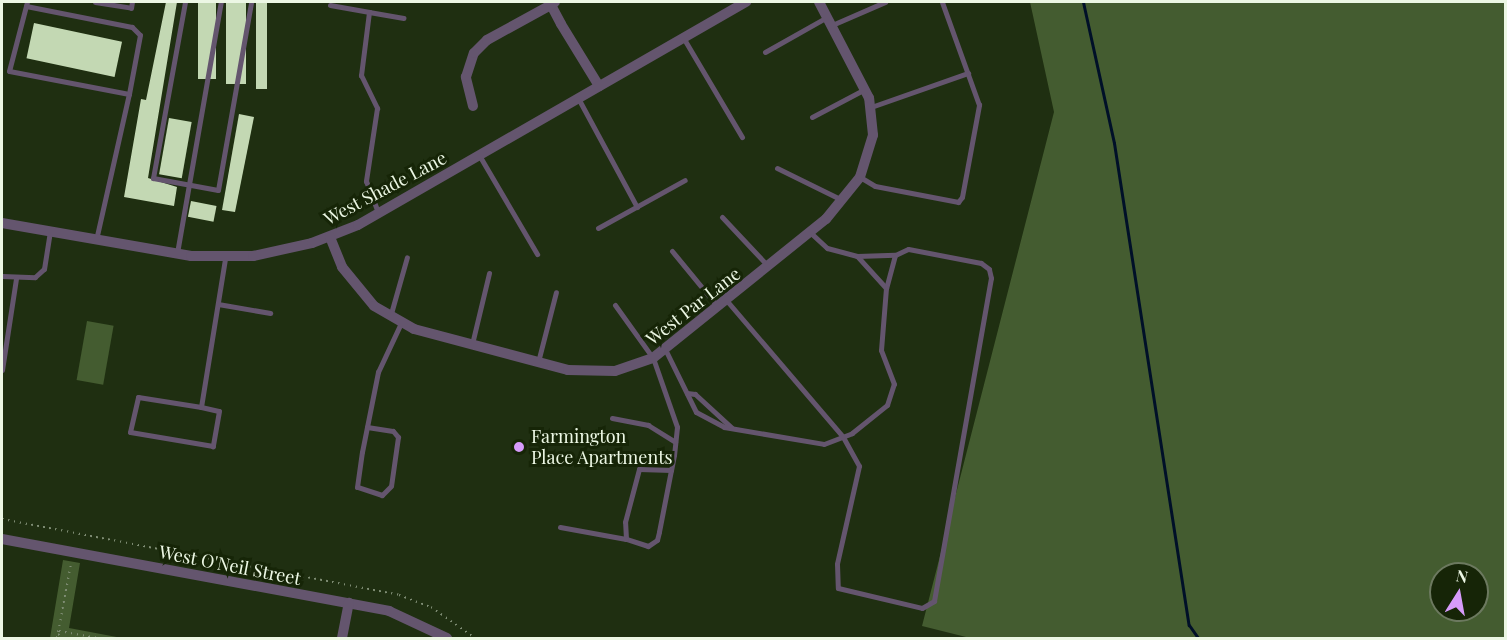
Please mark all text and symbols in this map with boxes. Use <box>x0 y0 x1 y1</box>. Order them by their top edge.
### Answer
street label: West Shade Lane <box>320 147 450 229</box>
street label: West Par Lane <box>641 262 745 350</box>
place label: Farmington Place Apartments <box>531 426 673 468</box>
marker: Farmington Place Apartments <box>512 440 526 454</box>
street label: West O'Neil Street <box>157 541 303 589</box>
north arrow <box>1429 562 1489 622</box>
text: N <box>1454 564 1470 587</box>

